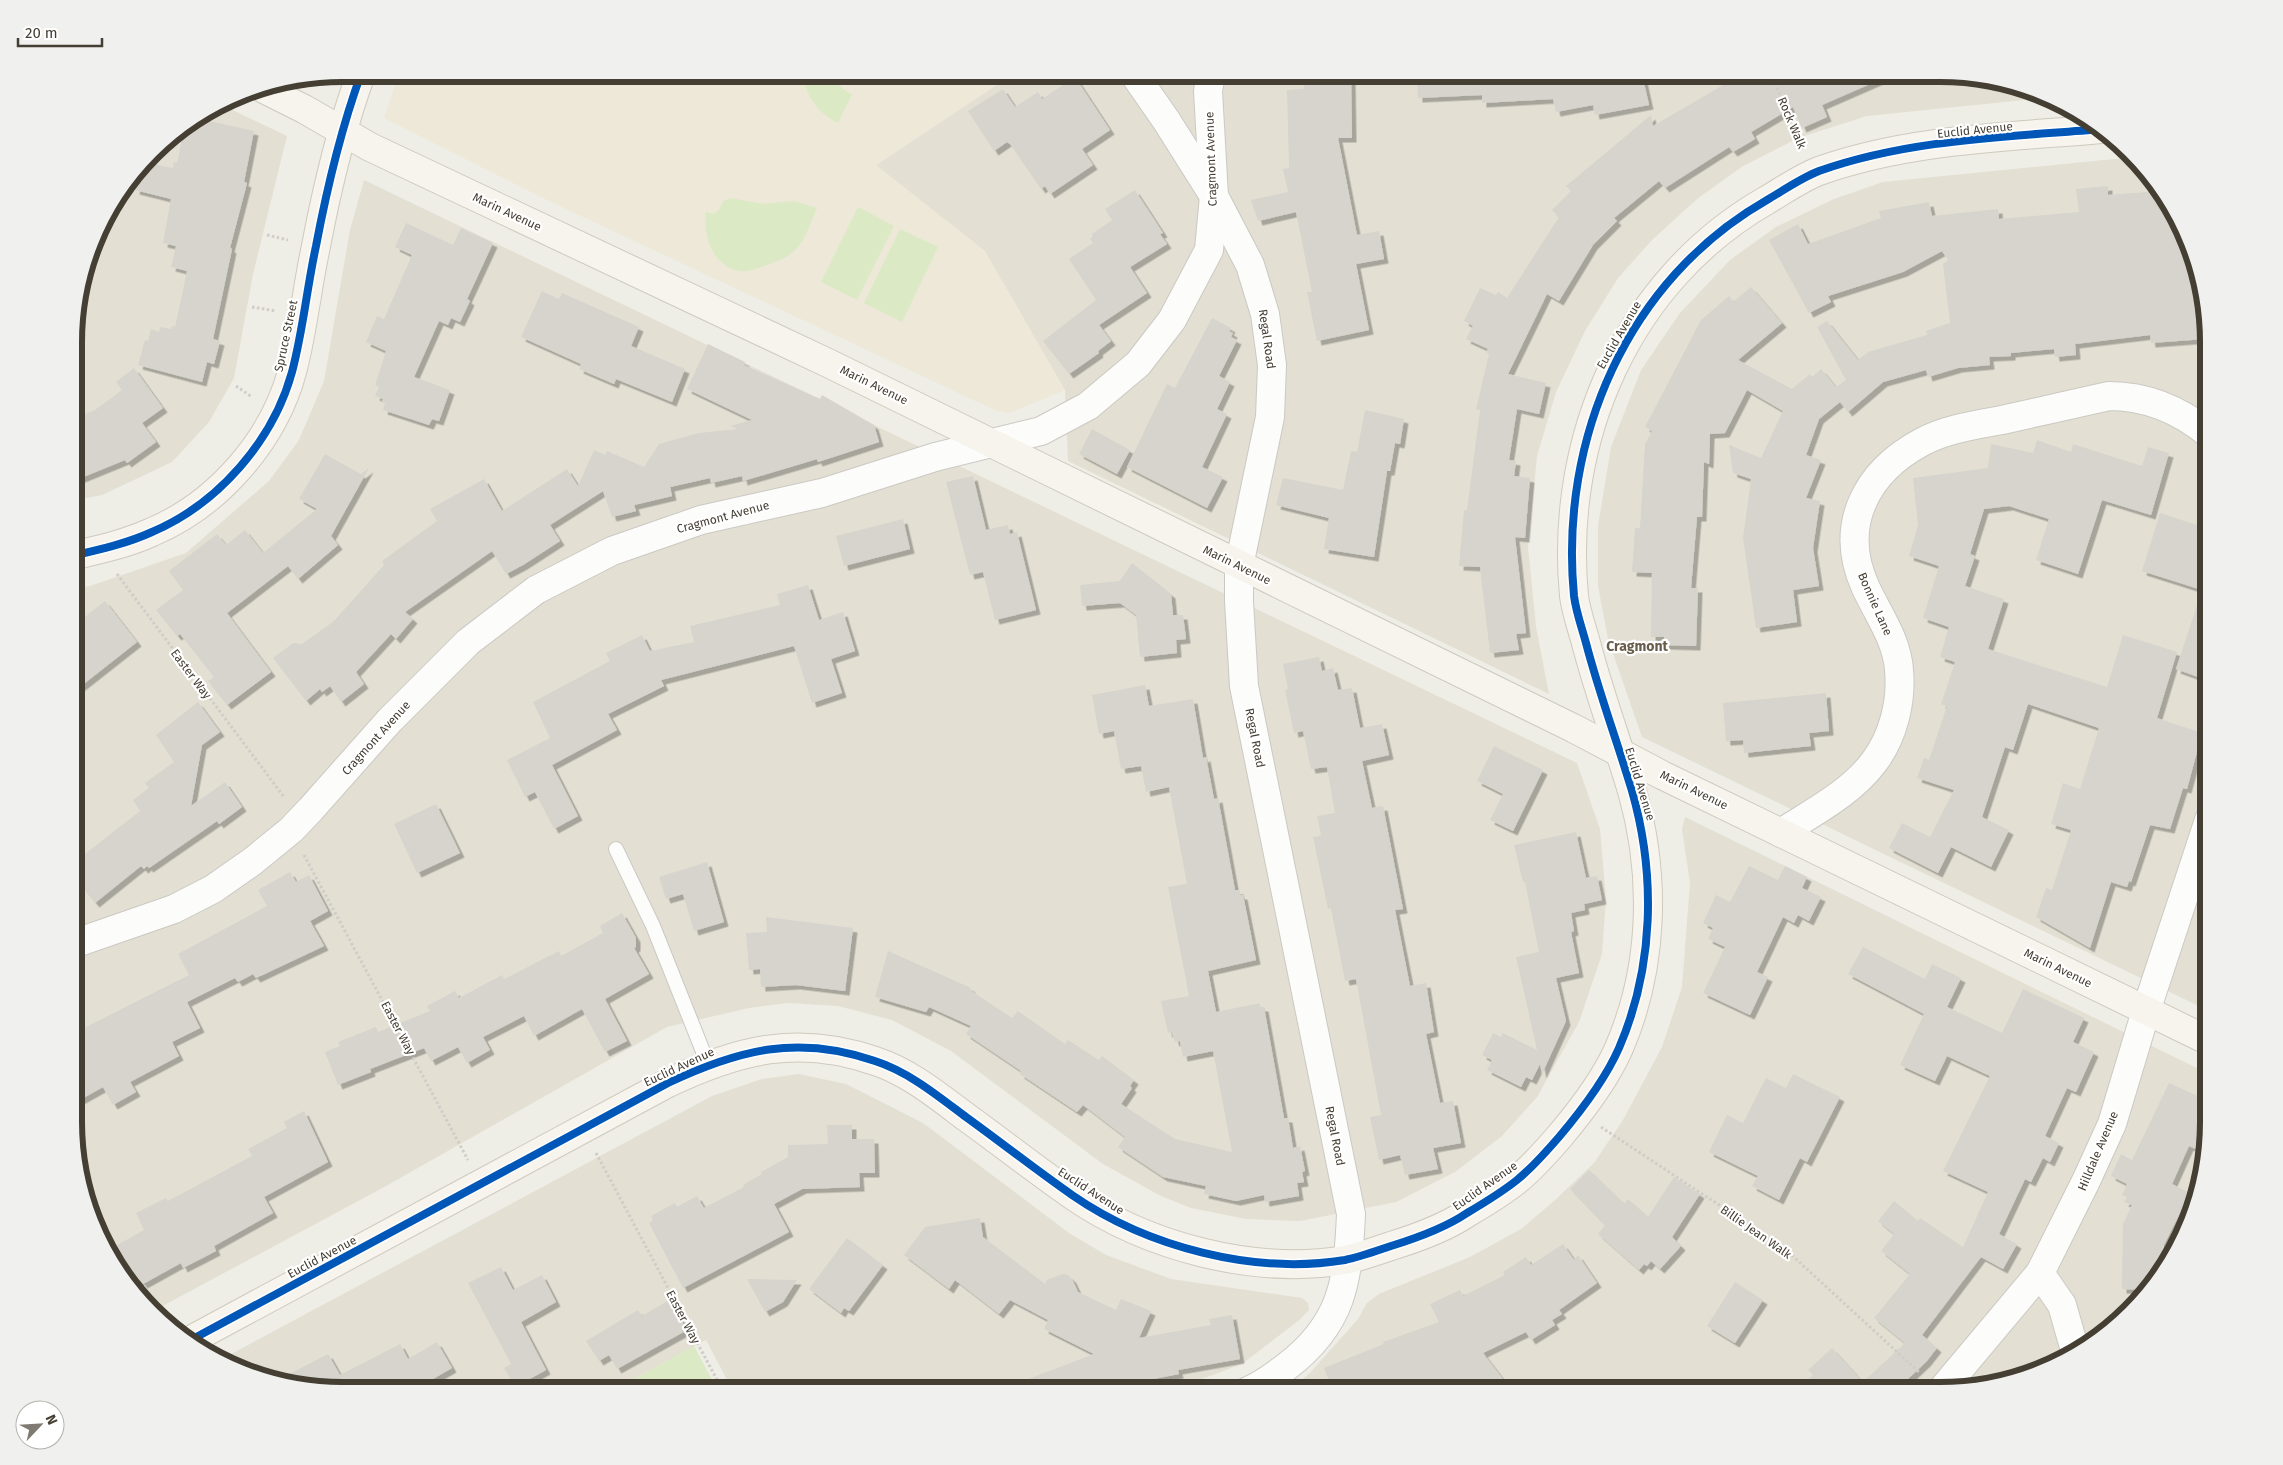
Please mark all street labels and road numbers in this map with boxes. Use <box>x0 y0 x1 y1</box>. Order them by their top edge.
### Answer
street label: Rock Walk <box>1775 95 1809 152</box>
street label: Cragmont Avenue <box>1202 111 1220 207</box>
street label: Euclid Avenue <box>1936 119 2014 141</box>
street label: Marin Avenue <box>471 190 543 234</box>
street label: Spruce Street <box>272 298 301 373</box>
street label: Euclid Avenue <box>1594 299 1644 371</box>
street label: Regal Road <box>1256 308 1278 370</box>
street label: Marin Avenue <box>838 363 910 407</box>
street label: Cragmont Avenue <box>675 498 771 536</box>
street label: Marin Avenue <box>1201 543 1273 587</box>
street label: Bonnie Lane <box>1855 570 1895 638</box>
street label: Easter Way <box>168 646 214 702</box>
street label: Cragmont Avenue <box>339 698 413 778</box>
street label: Regal Road <box>1242 707 1268 769</box>
street label: Euclid Avenue <box>1622 746 1658 822</box>
street label: Marin Avenue <box>1658 768 1730 812</box>
street label: Marin Avenue <box>2022 946 2094 990</box>
street label: Easter Way <box>378 999 418 1057</box>
street label: Euclid Avenue <box>642 1045 716 1089</box>
street label: Regal Road <box>1322 1105 1348 1167</box>
street label: Hilldale Avenue <box>2075 1109 2121 1193</box>
street label: Euclid Avenue <box>1450 1158 1520 1214</box>
street label: Euclid Avenue <box>1055 1164 1127 1218</box>
street label: Billie Jean Walk <box>1718 1202 1795 1262</box>
street label: Euclid Avenue <box>285 1233 359 1281</box>
street label: Easter Way <box>663 1288 703 1346</box>

